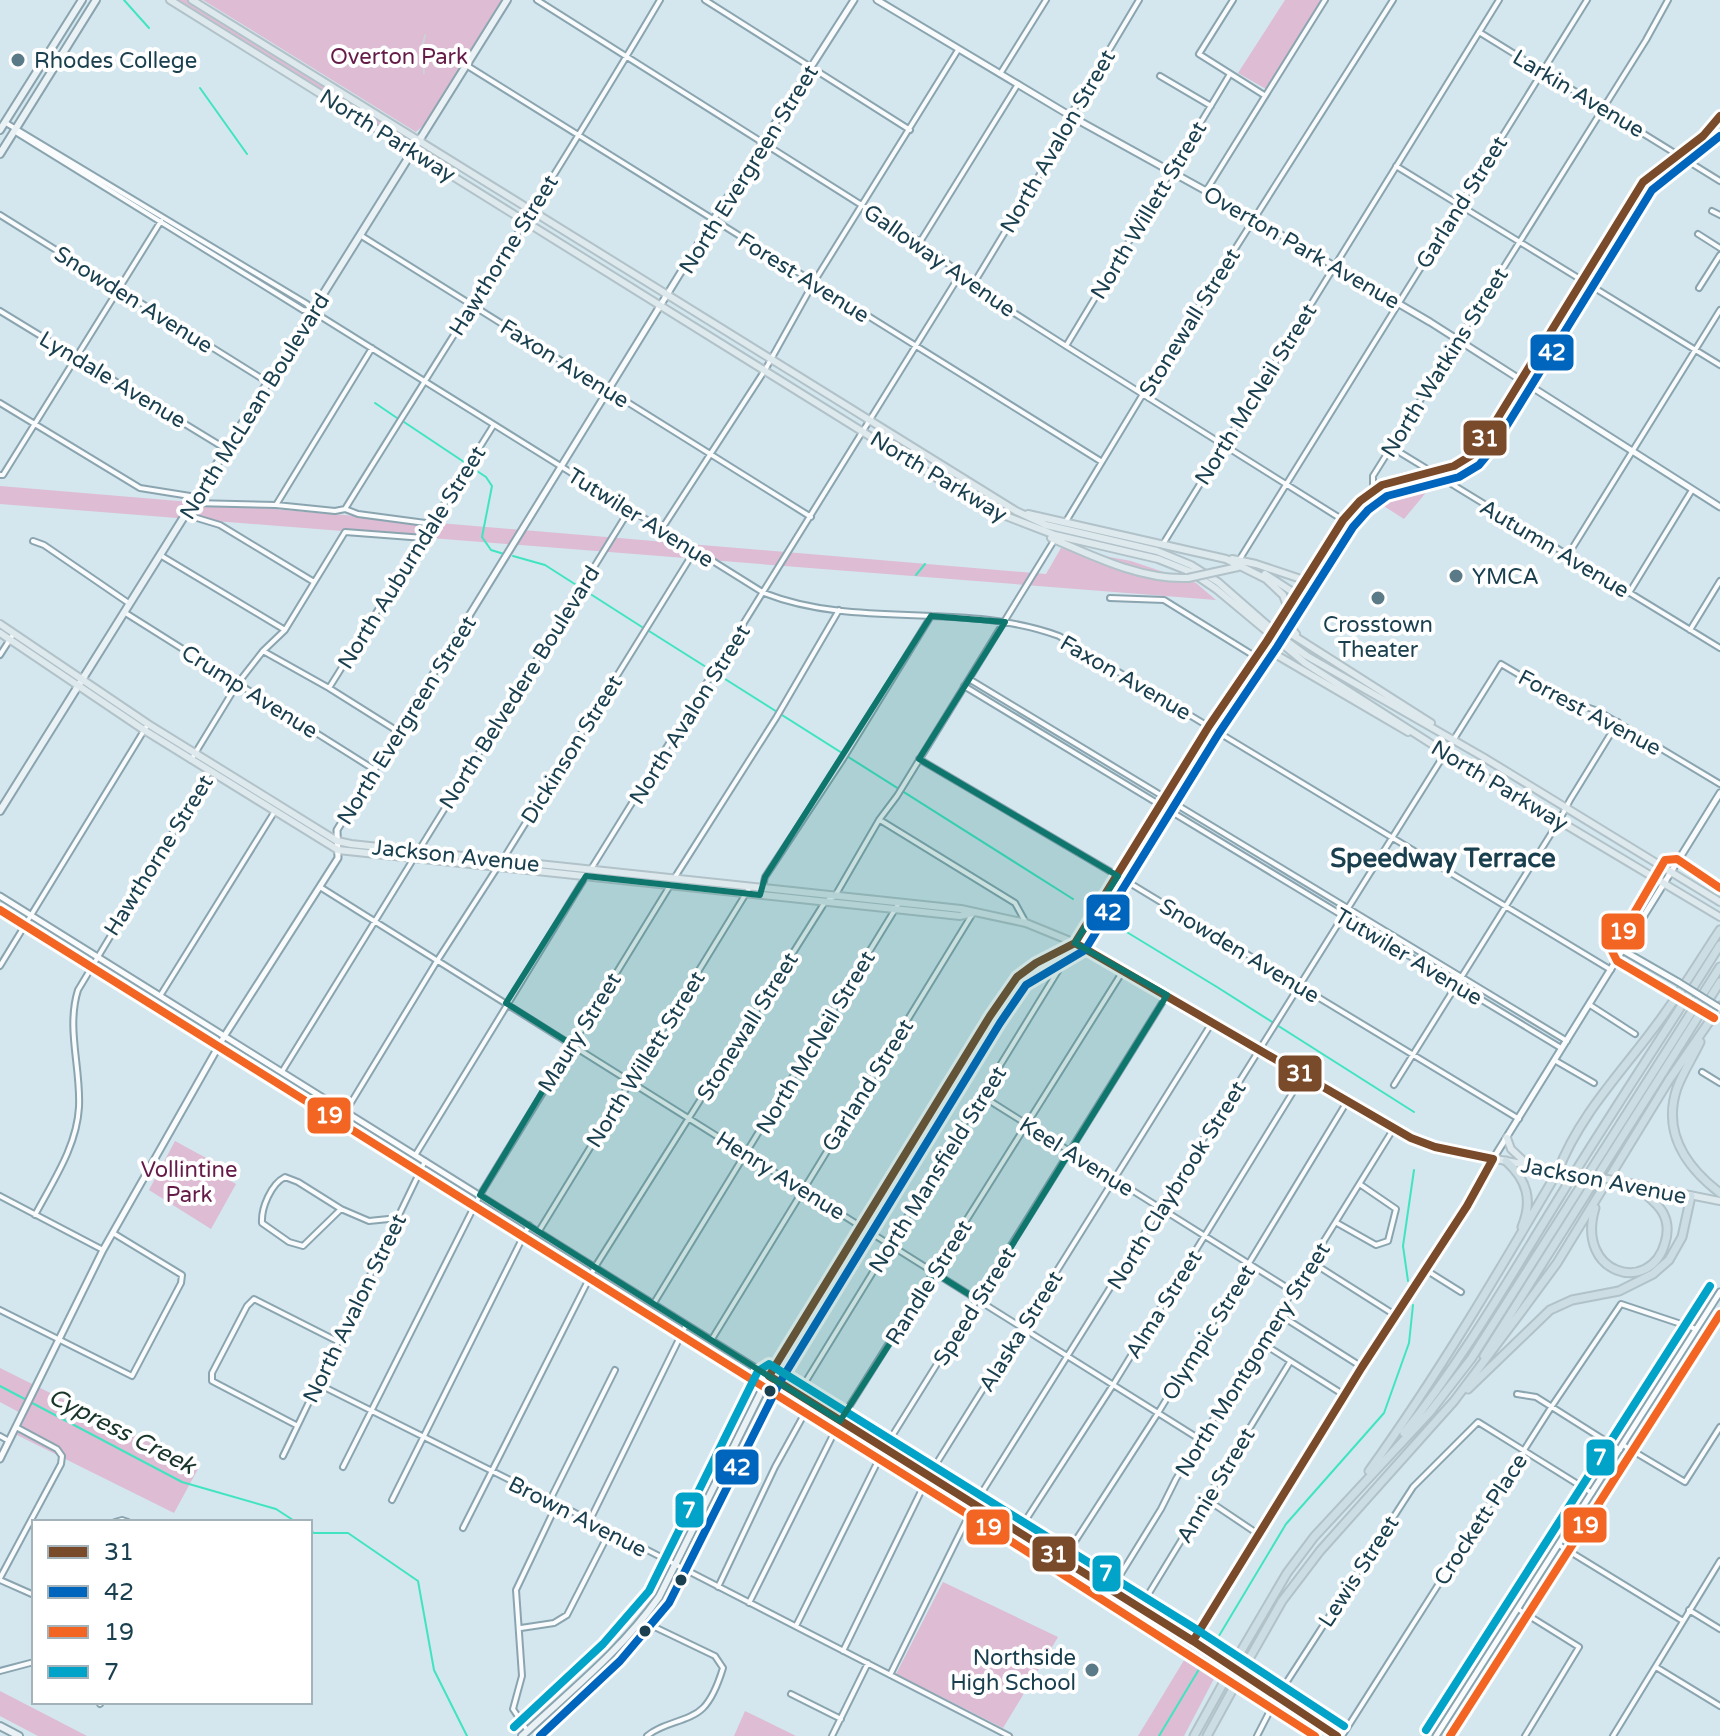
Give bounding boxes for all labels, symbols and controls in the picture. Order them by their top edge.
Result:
park label: Overton Park [330,44,468,70]
street label: Larkin Avenue [1508,44,1649,143]
street label: North Avalon Street [995,45,1121,238]
place label: Rhodes College [34,48,197,74]
marker: Rhodes College [9,51,27,69]
street label: North Evergreen Street [674,60,824,279]
street label: North Parkway [315,84,460,188]
street label: North Willett Street [1085,117,1212,304]
street label: Garland Street [1411,132,1513,274]
street label: Hawthorne Street [444,170,564,341]
street label: Overton Park Avenue [1199,181,1404,315]
street label: Galloway Avenue [859,199,1020,323]
street label: Forest Avenue [733,227,874,329]
street label: Snowden Avenue [50,241,217,359]
street label: Stonewall Street [1134,244,1246,401]
street label: North Watkins Street [1376,263,1514,462]
street label: North McLean Boulevard [175,289,335,524]
street label: North McNeil Street [1190,299,1322,490]
street label: Faxon Avenue [495,314,634,414]
street label: Lyndale Avenue [34,326,191,434]
line badge: 42 [1529,333,1575,372]
text: 42 [1538,340,1566,366]
line badge: 31 [1462,419,1508,457]
street label: North Parkway [865,426,1012,528]
text: 31 [1471,426,1499,452]
street label: North Auburndale Street [332,441,491,674]
street label: Tutwiler Avenue [563,462,718,573]
street label: Autumn Avenue [1475,494,1634,604]
street label: North Belvedere Boulevard [434,561,606,814]
place label: YMCA [1472,564,1539,590]
marker: YMCA [1447,567,1465,585]
marker: Crosstown Theater [1369,589,1387,607]
street label: North Evergreen Street [332,611,482,830]
place label: Crosstown Theater [1323,612,1433,663]
street label: North Avalon Street [624,620,756,809]
street label: Faxon Avenue [1055,630,1196,726]
street label: Crump Avenue [177,640,322,744]
street label: Forrest Avenue [1514,664,1665,761]
street label: Dickinson Street [516,670,628,829]
street label: North Parkway [1426,735,1573,837]
street label: Hawthorne Street [99,770,219,941]
street label: Jackson Avenue [371,834,541,878]
district label: Speedway Terrace [1330,843,1556,874]
line badge: 42 [1085,893,1131,932]
street label: Snowden Avenue [1155,893,1324,1009]
text: 42 [1094,900,1122,926]
street label: Tutwiler Avenue [1330,903,1487,1011]
line badge: 19 [1600,912,1646,951]
text: 19 [1609,919,1637,945]
street label: North McNeil Street [751,946,881,1139]
street label: Stonewall Street [692,948,804,1105]
street label: North Willett Street [581,967,711,1152]
street label: Maury Street [533,968,627,1097]
street label: Garland Street [817,1015,919,1157]
line badge: 31 [1277,1054,1323,1093]
street label: North Mansfield Street [864,1061,1012,1278]
text: 31 [1286,1061,1314,1087]
street label: North Claybrook Street [1102,1077,1252,1295]
line badge: 19 [306,1096,352,1135]
text: 19 [315,1103,343,1129]
street label: Keel Avenue [1015,1111,1138,1202]
street label: Henry Avenue [711,1126,850,1226]
street label: Jackson Avenue [1519,1152,1689,1210]
park label: Vollintine Park [141,1157,237,1208]
street label: North Avalon Street [298,1210,412,1407]
street label: Randle Street [880,1215,977,1350]
street label: North Montgomery Street [1170,1238,1336,1481]
street label: Speed Street [928,1243,1022,1371]
street label: Alma Street [1120,1246,1207,1364]
street label: Olympic Street [1157,1260,1261,1405]
street label: Alaska Street [973,1266,1068,1397]
water label: Cypress Creek [44,1382,202,1482]
unlabelled marker [762,1383,778,1399]
street label: Annie Street [1171,1423,1260,1548]
line badge: 7 [1585,1438,1616,1477]
text: 7 [1593,1445,1607,1471]
line badge: 42 [714,1448,760,1486]
street label: Crockett Place [1429,1449,1533,1590]
text: 42 [723,1455,751,1481]
street label: Brown Avenue [504,1471,651,1563]
line badge: 7 [674,1491,705,1529]
text: 7 [682,1498,696,1524]
line badge: 19 [1562,1506,1608,1544]
line badge: 19 [965,1508,1011,1546]
street label: Lewis Street [1313,1511,1404,1632]
text: 19 [1571,1513,1599,1539]
text: 19 [974,1515,1002,1541]
legend [32,1520,312,1704]
line badge: 31 [1031,1535,1077,1573]
text: 31 [104,1538,134,1567]
text: 31 [1040,1542,1068,1568]
line badge: 7 [1091,1554,1122,1593]
text: 7 [1099,1561,1113,1587]
unlabelled marker [673,1572,689,1588]
text: 42 [104,1578,134,1607]
text: 19 [104,1618,134,1647]
unlabelled marker [637,1623,653,1639]
place label: Northside High School [950,1645,1076,1696]
text: 7 [104,1658,119,1687]
marker: Northside High School [1083,1661,1101,1679]

